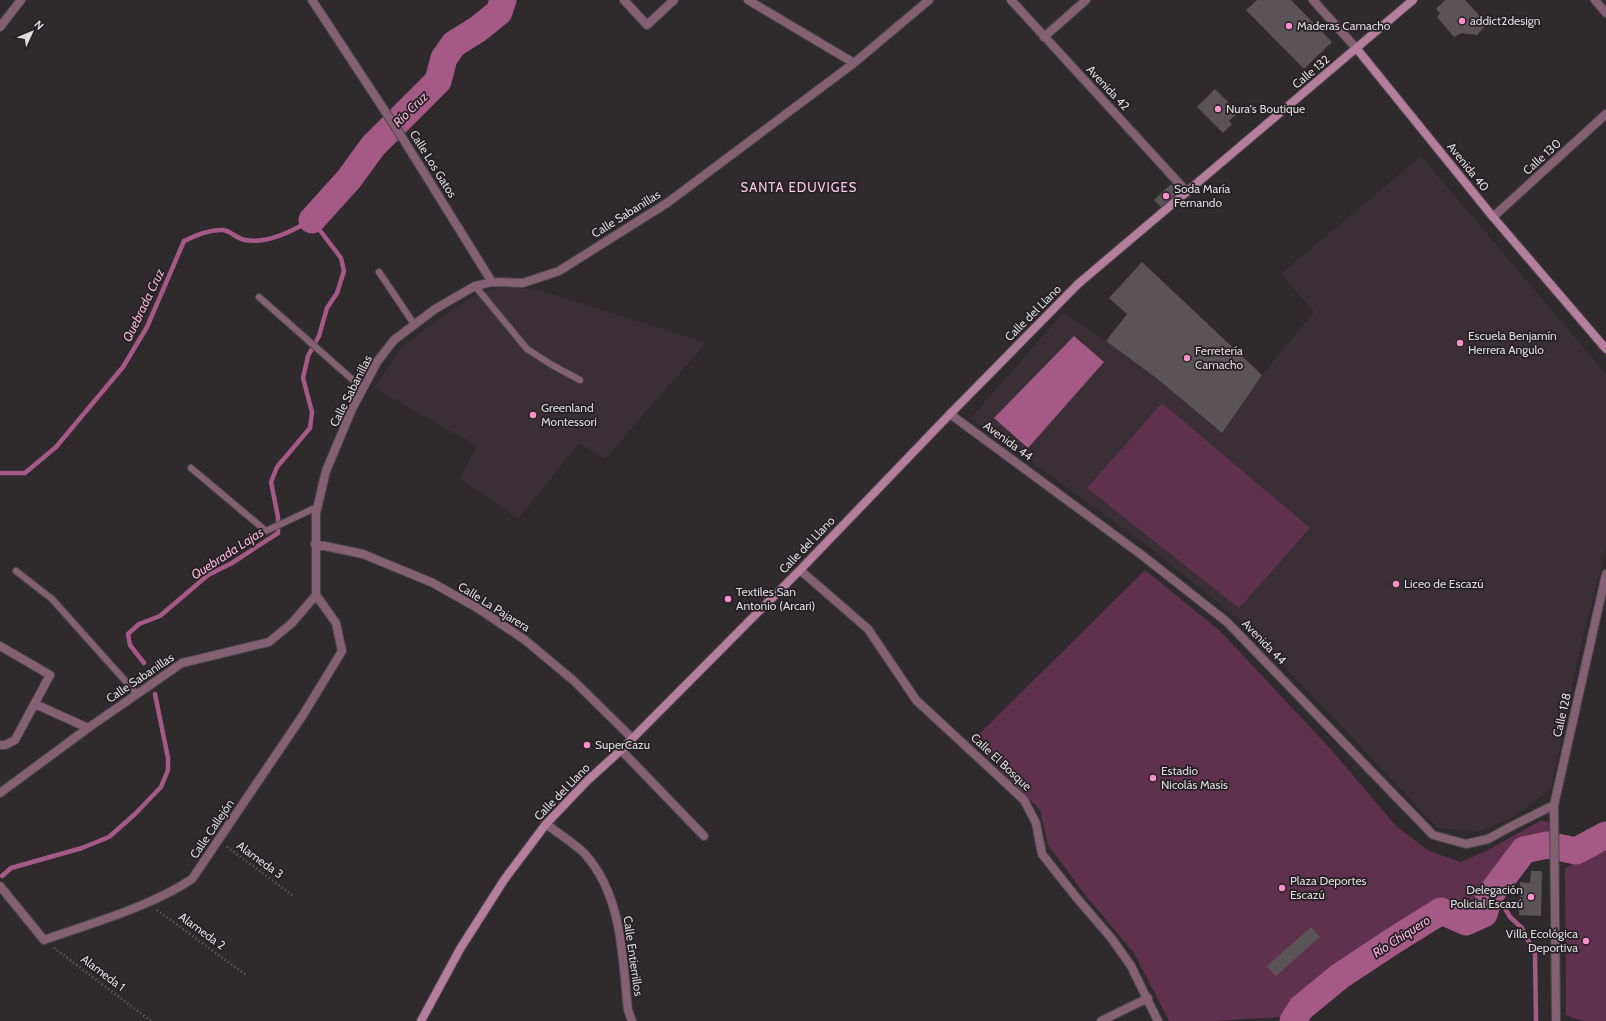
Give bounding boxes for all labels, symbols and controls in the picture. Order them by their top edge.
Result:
north arrow [12,12,52,52]
place label: addict2design [1470,13,1541,28]
marker: addict2design [1457,16,1467,26]
text: N [31,17,47,33]
place label: Maderas Camacho [1297,18,1391,33]
marker: Maderas Camacho [1284,21,1294,31]
street label: Calle 132 [1289,52,1332,92]
street label: Avenida 42 [1084,62,1133,113]
water label: Río Cruz [389,88,431,130]
place label: Nura's Boutique [1226,101,1305,116]
marker: Nura's Boutique [1213,104,1223,114]
street label: Calle Los Gatos [407,127,460,200]
street label: Calle 130 [1519,136,1564,178]
street label: Avenida 40 [1444,139,1493,194]
district label: SANTA EDUVIGES [741,179,857,195]
place label: Soda María Fernando [1174,181,1230,210]
street label: Calle Sabanillas [589,186,663,241]
marker: Soda María Fernando [1161,191,1171,201]
water label: Quebrada Cruz [119,266,168,344]
street label: Calle del Llano [1001,281,1064,344]
place label: Escuela Benjamín Herrera Angulo [1468,328,1557,357]
marker: Escuela Benjamín Herrera Angulo [1455,338,1465,348]
place label: Ferretería Camacho [1195,343,1243,372]
street label: Calle Sabanillas [326,352,375,429]
marker: Ferretería Camacho [1182,353,1192,363]
place label: Greenland Montessori [541,400,597,429]
marker: Greenland Montessori [528,410,538,420]
street label: Avenida 44 [981,418,1036,463]
street label: Calle del Llano [776,513,838,576]
water label: Quebrada Lajas [188,524,267,583]
place label: Liceo de Escazú [1404,576,1484,591]
street label: Calle La Pajarera [455,578,533,635]
marker: Liceo de Escazú [1391,579,1401,589]
place label: Textiles San Antonio (Arcari) [736,584,815,613]
marker: Textiles San Antonio (Arcari) [723,594,733,604]
street label: Avenida 44 [1239,616,1290,667]
street label: Calle Sabanillas [103,649,176,706]
street label: Calle 128 [1549,691,1574,739]
street label: Calle El Bosque [968,730,1035,794]
place label: SuperCazu [595,737,650,752]
marker: SuperCazu [582,740,592,750]
street label: Calle del Llano [531,760,593,823]
place label: Estadio Nicolás Masís [1161,763,1228,792]
marker: Estadio Nicolás Masís [1148,773,1158,783]
street label: Calle Callejón [186,796,237,861]
street label: Alameda 3 [234,838,287,882]
place label: Plaza Deportes Escazú [1290,873,1367,902]
place label: Delegación Policial Escazú [1450,882,1523,911]
marker: Plaza Deportes Escazú [1277,883,1287,893]
marker: Delegación Policial Escazú [1526,892,1536,902]
street label: Alameda 2 [176,909,229,953]
water label: Río Chiquero [1369,911,1433,961]
street label: Calle Entierrillos [620,915,647,997]
place label: Villa Ecológica Deportiva [1506,926,1578,955]
marker: Villa Ecológica Deportiva [1581,936,1591,946]
street label: Alameda 1 [78,951,128,994]

